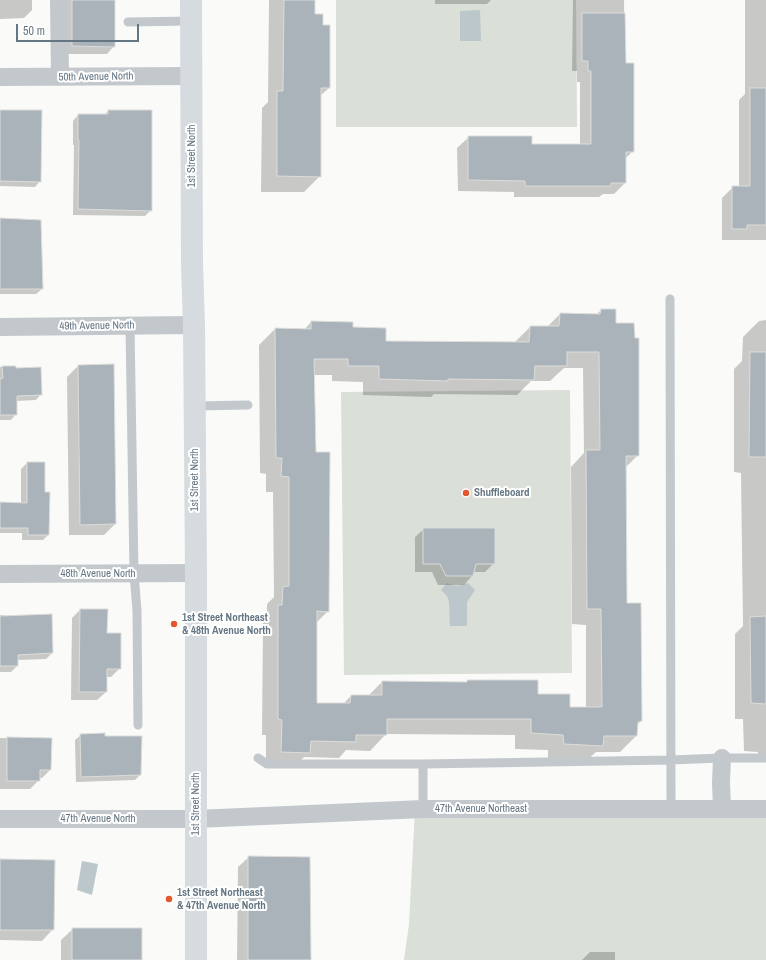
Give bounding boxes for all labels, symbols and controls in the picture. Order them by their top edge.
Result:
scale bar [18,16,141,42]
text: 50 m [23,23,45,39]
street label: 50th Avenue North [58,70,134,84]
street label: 1st Street North [185,124,199,188]
street label: 49th Avenue North [59,319,135,333]
street label: 1st Street North [188,448,202,512]
place label: Shuffleboard [474,486,530,500]
marker: Shuffleboard [461,488,471,498]
street label: 48th Avenue North [60,567,136,581]
place label: 1st Street Northeast & 48th Avenue North [182,611,271,637]
marker: 1st Street Northeast & 48th Avenue North [169,619,179,629]
street label: 1st Street North [189,772,203,836]
street label: 47th Avenue Northeast [435,802,527,816]
street label: 47th Avenue North [60,812,136,826]
place label: 1st Street Northeast & 47th Avenue North [177,886,266,912]
marker: 1st Street Northeast & 47th Avenue North [164,894,174,904]

